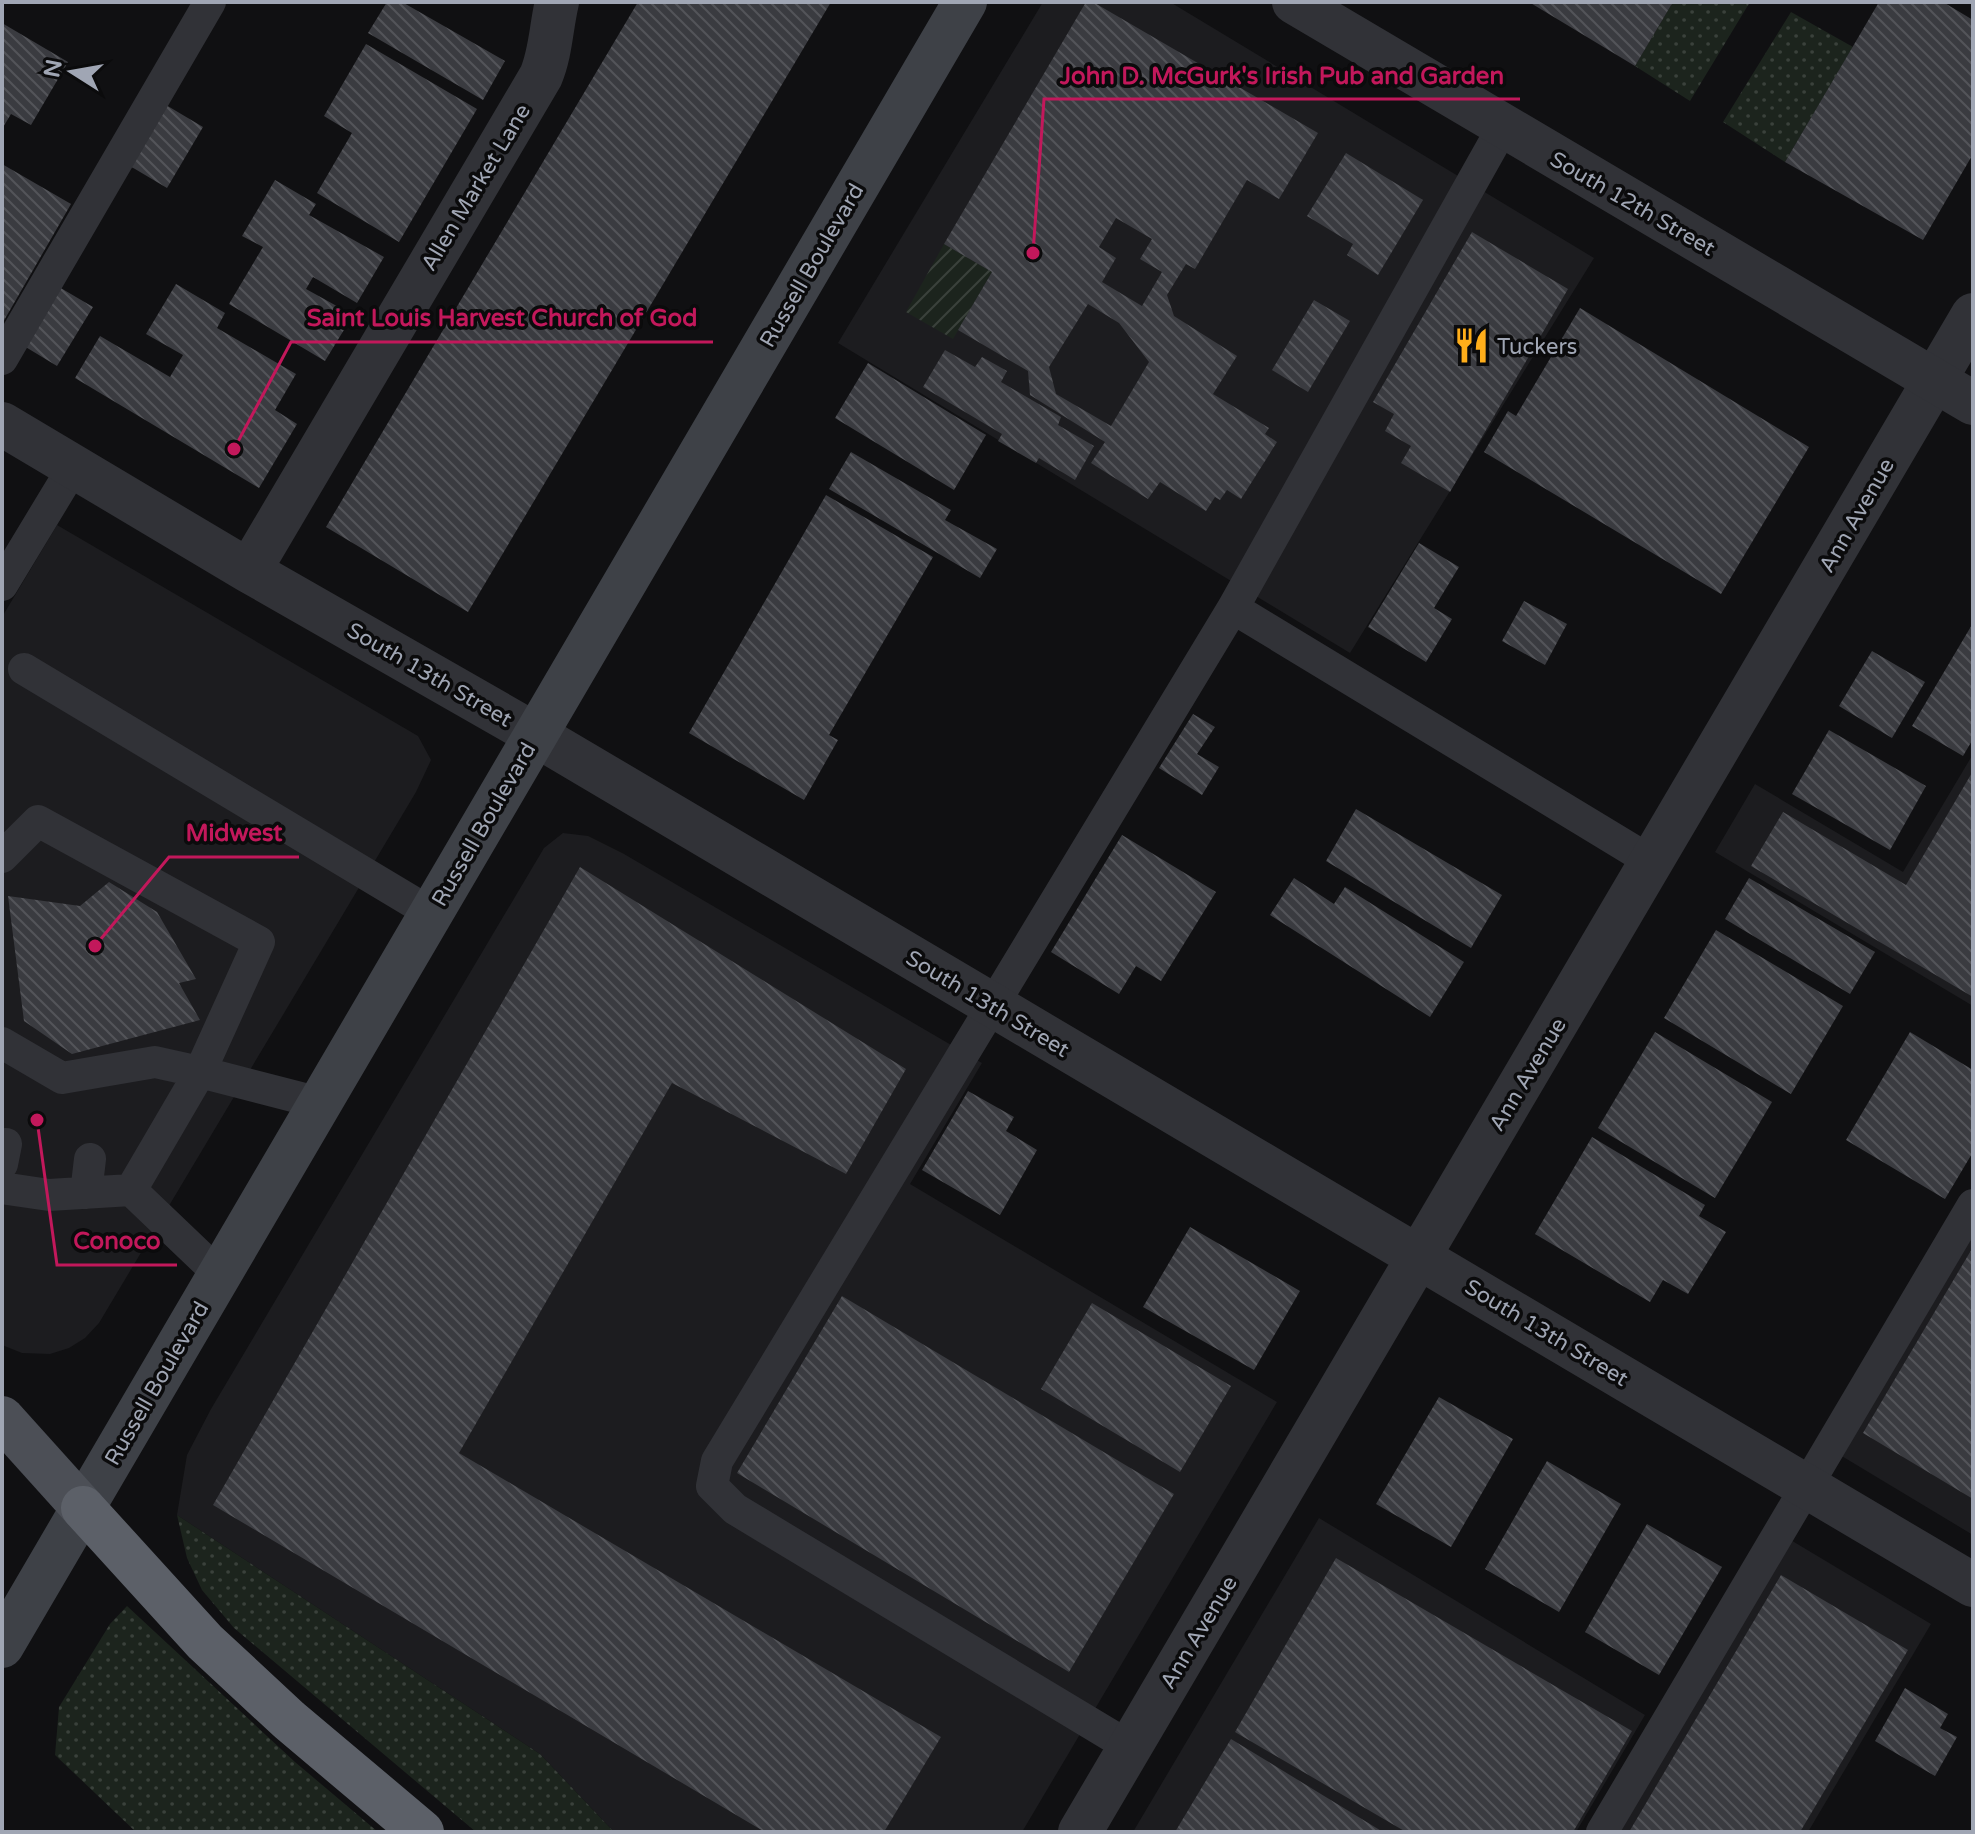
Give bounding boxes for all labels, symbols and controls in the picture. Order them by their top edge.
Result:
north arrow [32,32,112,112]
callout: John D. McGurk's Irish Pub and Garden [1044,51,1520,99]
text: N [39,57,68,80]
text: John D. McGurk's Irish Pub and Garden [1059,62,1504,91]
street label: Allen Market Lane [416,99,536,276]
street label: South 12th Street [1546,146,1719,262]
street label: Russell Boulevard [754,179,869,352]
callout: Saint Louis Harvest Church of God [291,294,713,342]
text: Saint Louis Harvest Church of God [307,304,697,333]
restaurant icon: Tuckers [1452,327,1490,365]
place label: Tuckers [1497,334,1577,360]
street label: Ann Avenue [1814,454,1900,577]
street label: South 13th Street [343,617,516,733]
street label: Russell Boulevard [426,738,541,911]
callout: Midwest [169,809,299,857]
text: Midwest [185,819,283,848]
street label: South 13th Street [901,945,1074,1063]
street label: Ann Avenue [1484,1013,1572,1136]
callout: Conoco [57,1217,177,1265]
text: Conoco [73,1227,161,1256]
street label: South 13th Street [1460,1274,1633,1392]
street label: Russell Boulevard [99,1297,214,1470]
street label: Ann Avenue [1155,1571,1243,1694]

